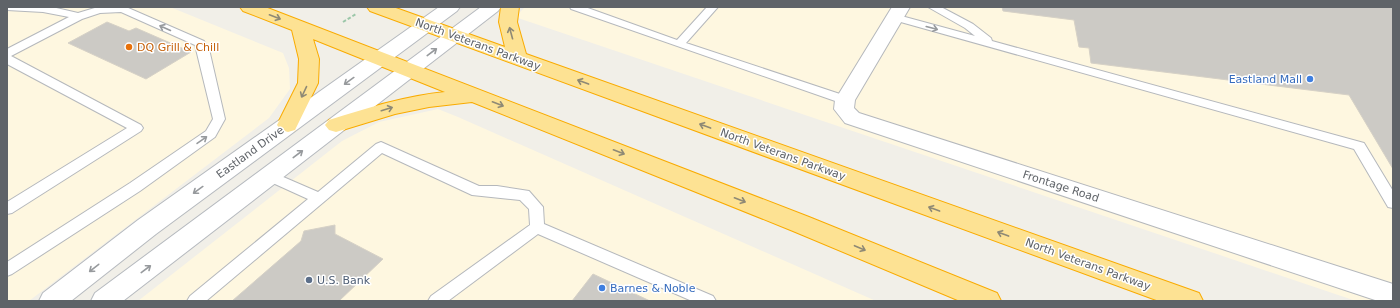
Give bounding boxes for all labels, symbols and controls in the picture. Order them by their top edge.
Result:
one-way arrow [268,14,280,21]
street label: North Veterans Parkway [413,16,543,73]
one-way arrow [159,24,171,31]
one-way arrow [925,24,938,32]
one-way arrow [507,27,514,40]
place label: DQ Grill & Chill [137,41,219,54]
marker: DQ Grill & Chill [124,42,134,52]
one-way arrow [426,48,437,56]
place label: Eastland Mall [1229,73,1302,86]
marker: Eastland Mall [1305,74,1315,84]
one-way arrow [343,77,354,85]
one-way arrow [578,78,590,86]
one-way arrow [300,85,307,97]
one-way arrow [491,101,503,109]
one-way arrow [380,105,393,112]
one-way arrow [700,122,712,130]
street label: Eastland Drive [214,123,287,181]
street label: North Veterans Parkway [718,126,848,183]
one-way arrow [196,136,207,144]
one-way arrow [612,149,624,156]
one-way arrow [292,150,303,158]
street label: Frontage Road [1021,168,1101,205]
one-way arrow [193,186,204,194]
one-way arrow [733,196,745,204]
one-way arrow [928,205,941,212]
one-way arrow [997,229,1009,237]
street label: North Veterans Parkway [1023,236,1153,293]
one-way arrow [854,245,866,253]
one-way arrow [89,264,100,272]
one-way arrow [140,265,151,273]
place label: U.S. Bank [317,274,371,287]
marker: U.S. Bank [304,275,314,285]
place label: Barnes & Noble [610,282,696,295]
marker: Barnes & Noble [597,283,607,293]

